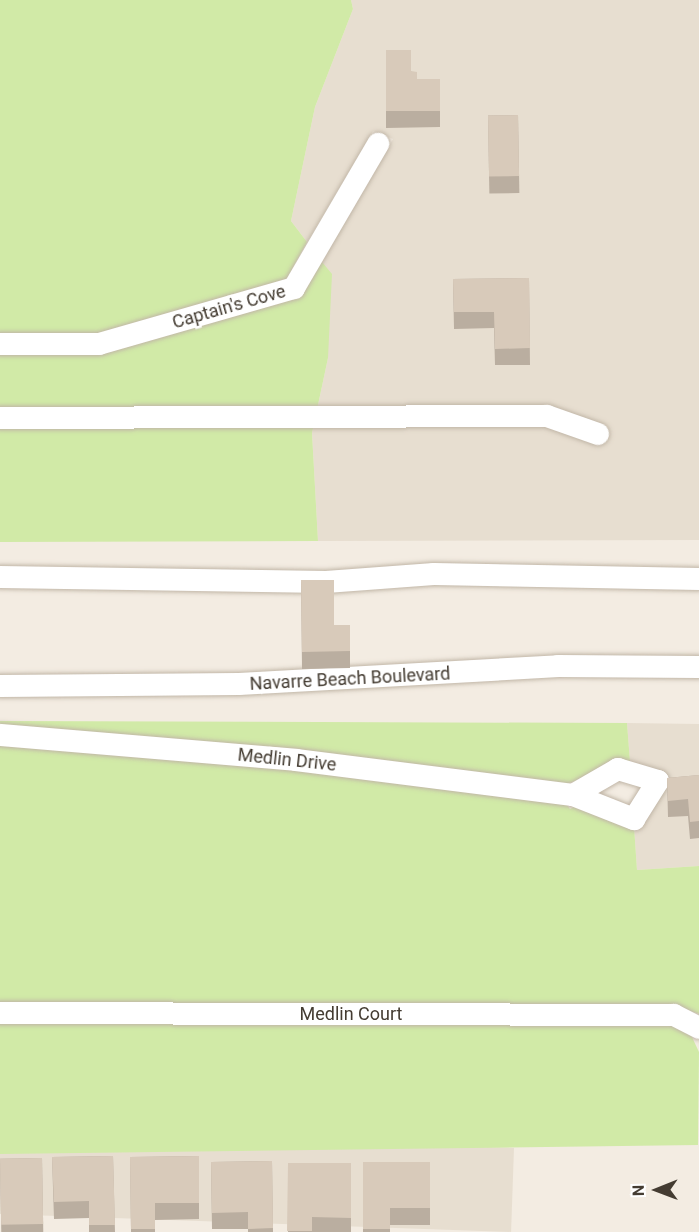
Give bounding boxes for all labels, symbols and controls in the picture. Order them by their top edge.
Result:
street label: Captain's Cove [170,281,288,333]
street label: Navarre Beach Boulevard [249,663,451,695]
street label: Medlin Drive [237,744,337,776]
street label: Medlin Court [300,1003,402,1025]
north arrow [627,1160,687,1220]
text: N [629,1185,648,1196]

